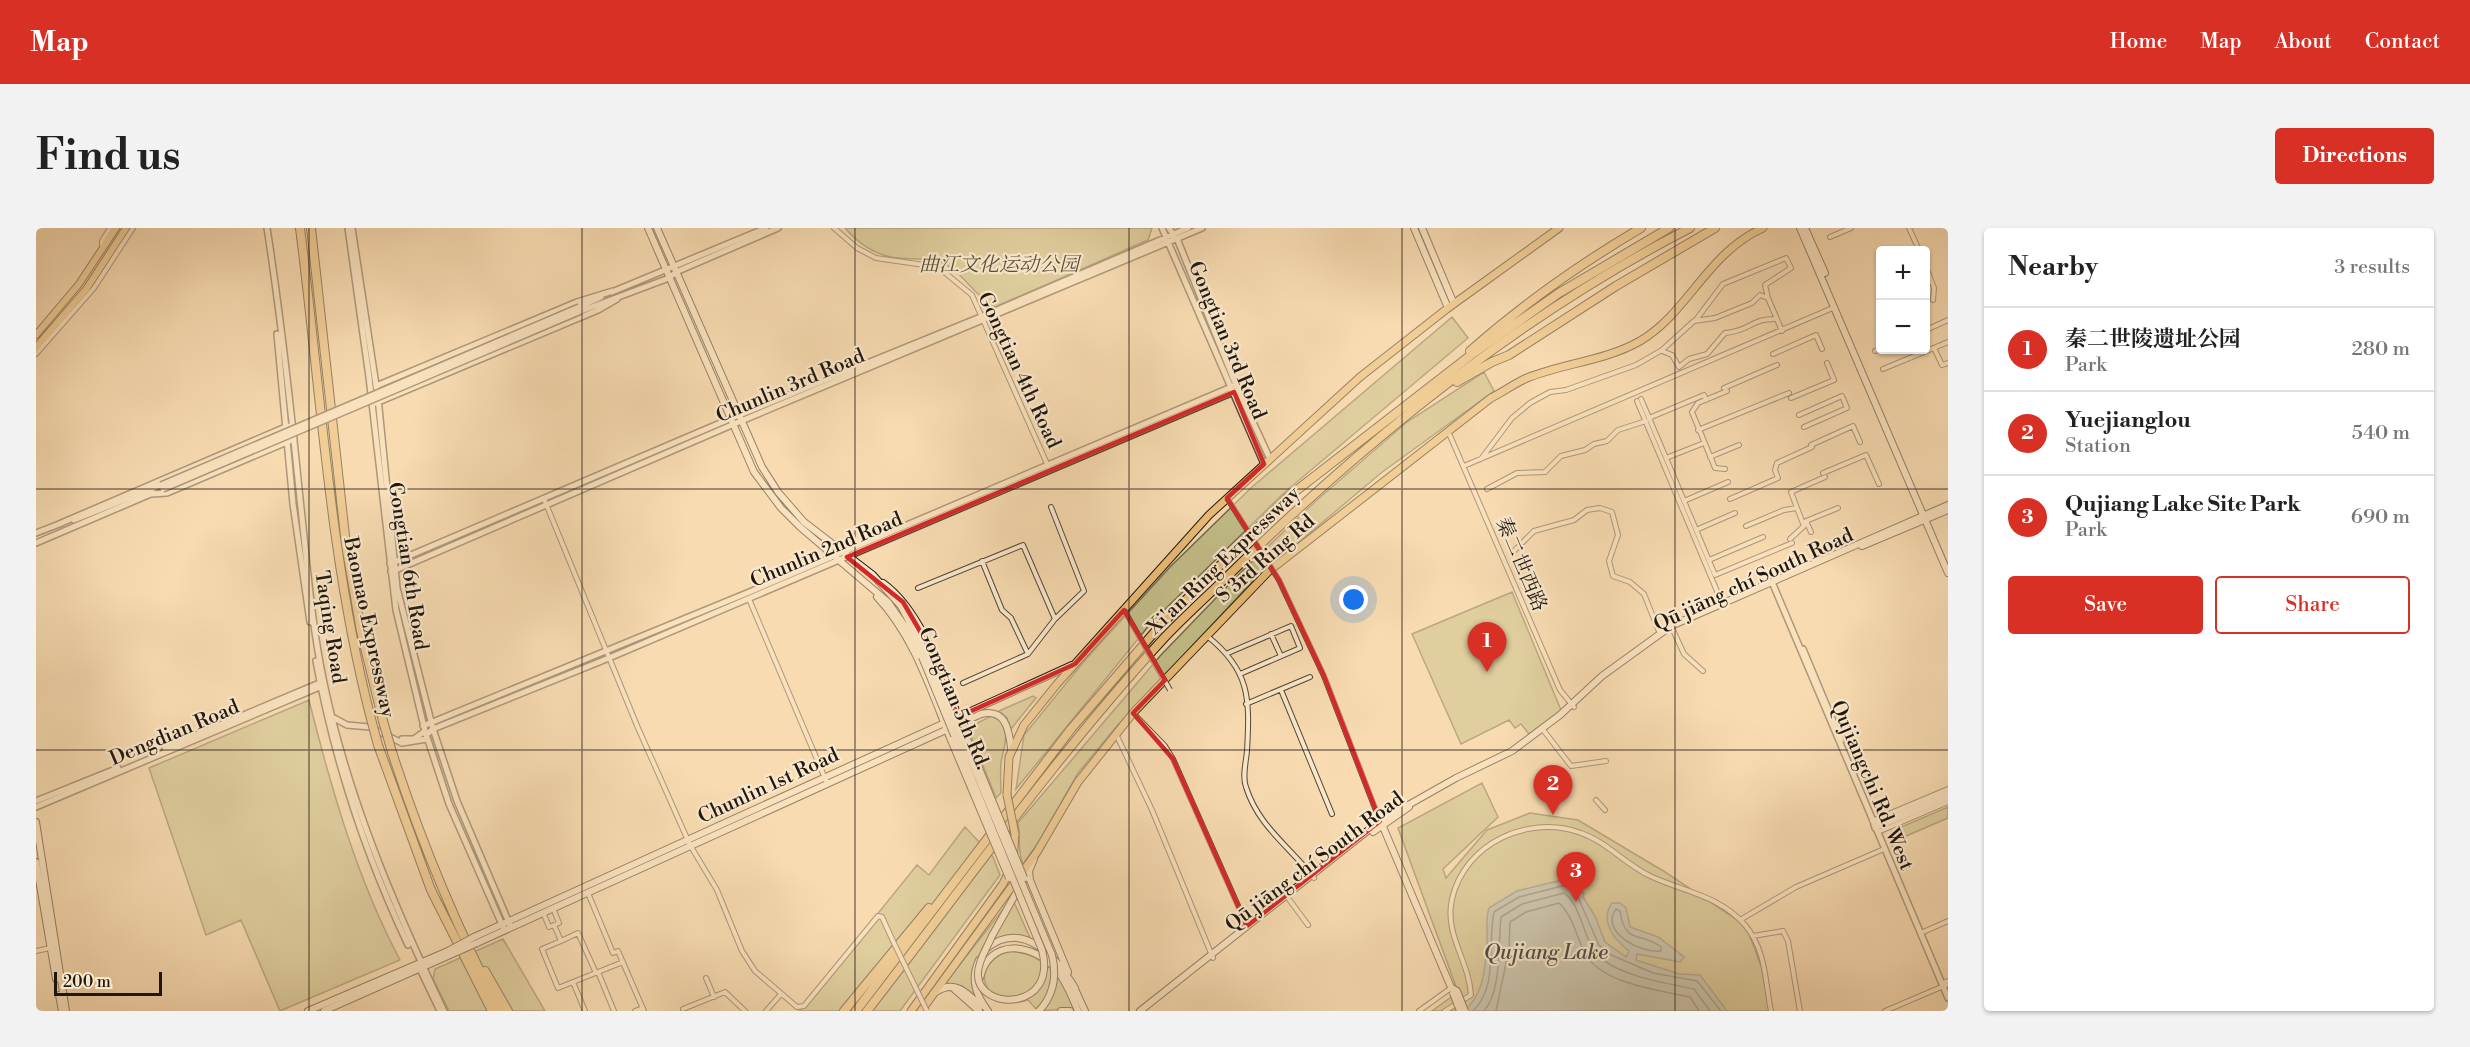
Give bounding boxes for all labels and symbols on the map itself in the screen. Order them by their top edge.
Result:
park label: 曲江文化运动公园 [919,253,1082,278]
street label: Gongtian 3rd Road [1182,258,1271,424]
street label: Gongtian 4th Road [971,288,1066,453]
street label: Chunlin 3rd Road [713,344,869,429]
street label: Gongtian 6th Road [382,480,433,653]
street label: Xi'an Ring Expressway [1142,481,1306,641]
street label: Chunlin 2nd Road [747,507,907,594]
street label: S 3rd Ring Rd [1212,509,1321,609]
street label: 秦二世西路 [1490,514,1552,615]
street label: Qū jiāng chí South Road [1650,523,1858,638]
street label: Baomao Expressway [337,534,400,720]
street label: Taqing Road [308,569,351,686]
your location [1339,585,1368,614]
pin: 1 [1468,622,1506,672]
street label: Gongtian 5th Rd. [912,624,995,774]
street label: Dengdian Road [106,695,244,772]
street label: Qujiangchi Rd. West [1825,697,1919,874]
street label: Chunlin 1st Road [694,743,844,830]
pin: 2 [1534,766,1573,815]
street label: Qū jiāng chí South Road [1221,786,1410,938]
pin: 3 [1556,852,1596,902]
water label: Qujiang Lake [1484,940,1608,966]
scale bar [54,969,162,996]

